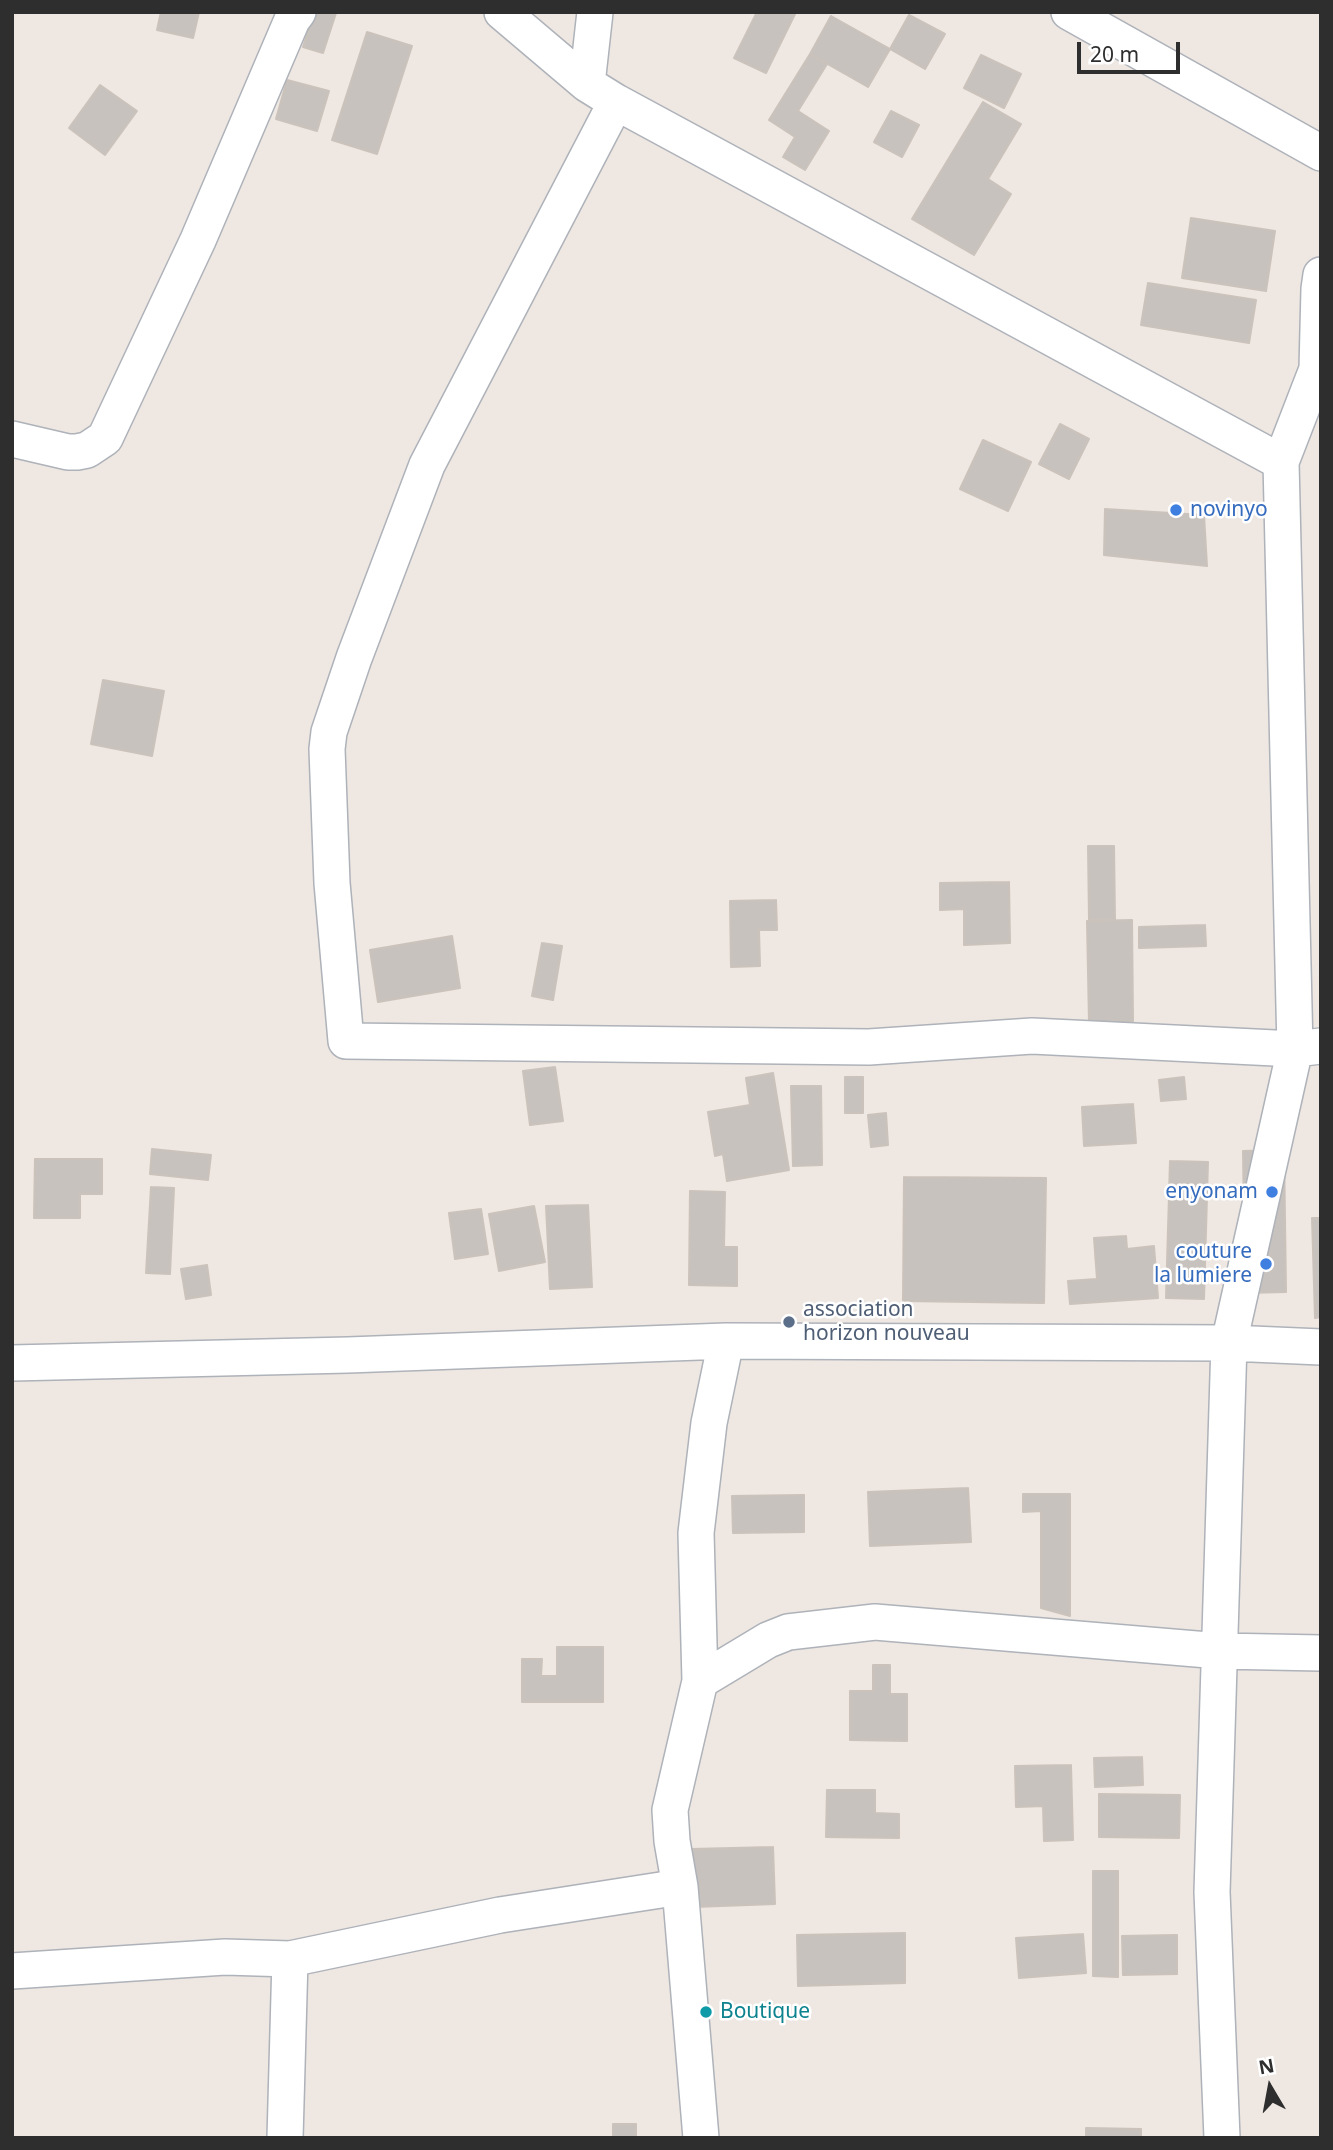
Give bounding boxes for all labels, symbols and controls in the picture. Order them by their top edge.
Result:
scale bar [1081,28,1184,72]
text: 20 m [1090,40,1139,68]
place label: novinyo [1190,497,1268,523]
marker: novinyo [1168,502,1184,518]
place label: enyonam [1165,1179,1258,1205]
marker: enyonam [1264,1184,1280,1200]
place label: couture la lumiere [1154,1239,1252,1289]
marker: couture la lumiere [1258,1256,1274,1272]
place label: association horizon nouveau [803,1297,970,1347]
marker: association horizon nouveau [781,1314,797,1330]
place label: Boutique [720,1999,810,2025]
marker: Boutique [698,2004,714,2020]
north arrow [1235,2052,1305,2122]
text: N [1256,2052,1276,2080]

